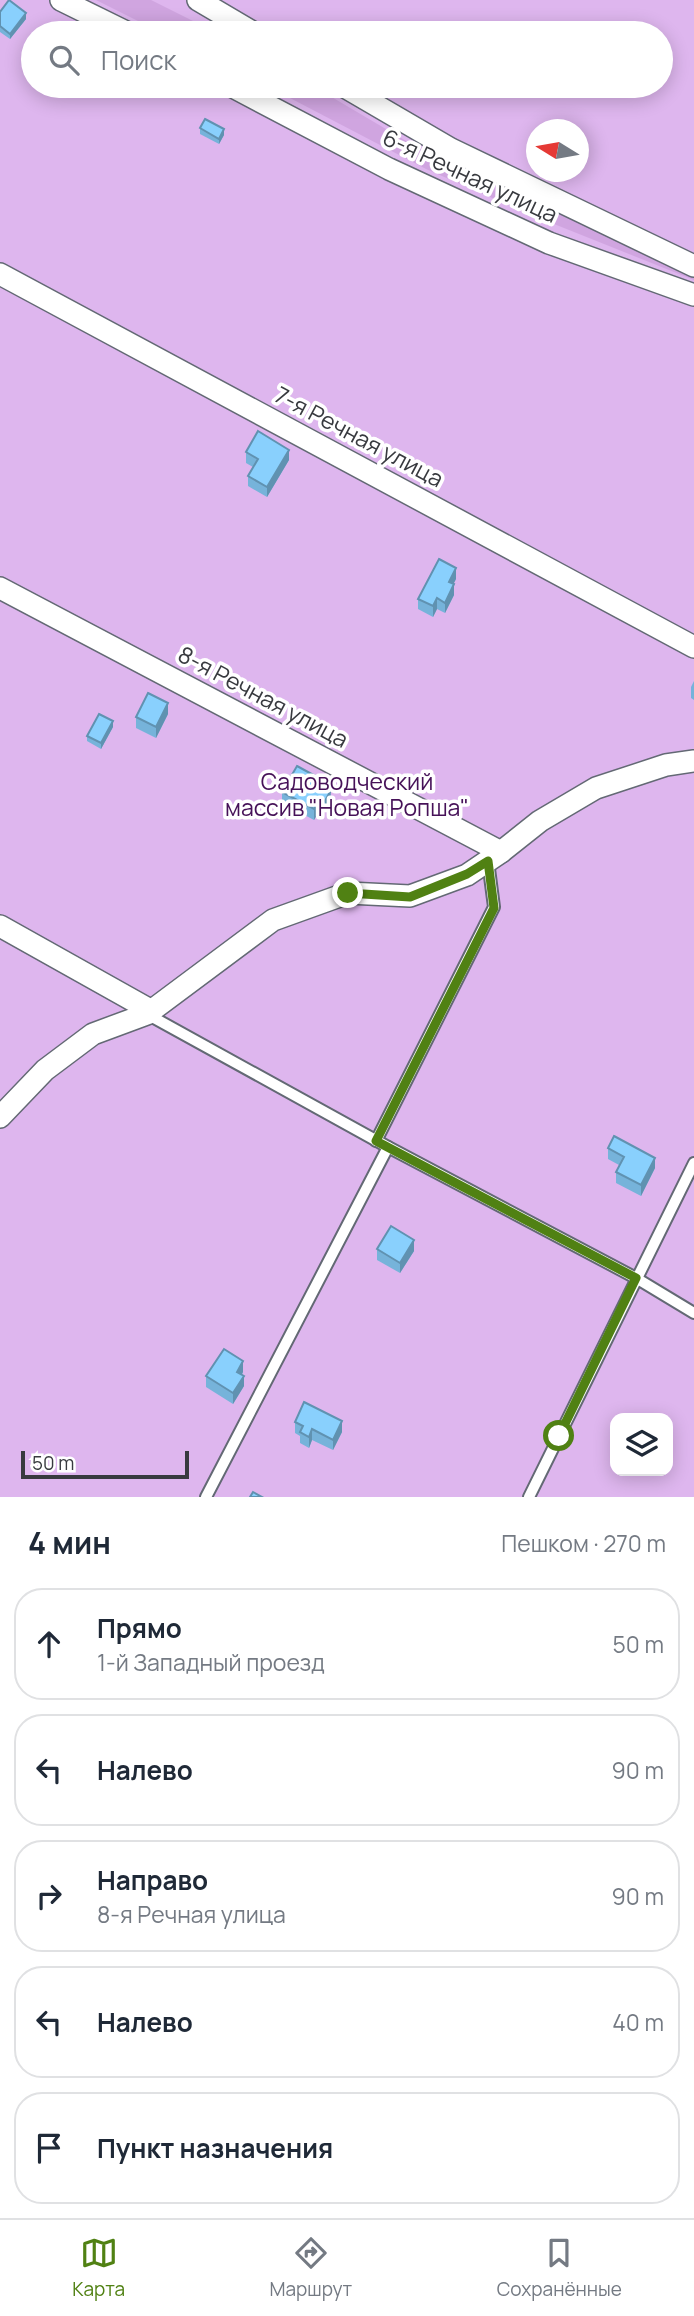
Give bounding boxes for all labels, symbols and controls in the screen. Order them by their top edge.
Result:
search box [21,21,673,98]
icon: search [45,41,83,79]
text: Поиск [101,42,176,78]
north arrow [526,119,589,182]
street label: 6-я Речная улица [378,120,563,230]
street label: 7-я Речная улица [270,378,449,494]
street label: 8-я Речная улица [173,638,354,755]
park label: Садоводческий массив "Новая Ропша" [225,765,469,823]
route end [332,877,363,908]
map controls [610,1413,673,1476]
button: layers [610,1413,673,1476]
route start [543,1420,574,1451]
scale bar [21,1448,189,1480]
text: 50 m [32,1450,74,1476]
text: 4 мин [28,1522,111,1563]
text: Пешком · 270 m [501,1527,666,1559]
text: Прямо [97,1610,182,1646]
icon: ahead [30,1625,68,1663]
text: 50 m [613,1628,664,1660]
text: 1-й Западный проезд [97,1646,325,1678]
icon: left [30,1751,68,1789]
text: Налево [97,1752,193,1788]
text: 90 m [612,1754,664,1786]
text: Направо [97,1862,208,1898]
icon: right [30,1877,68,1915]
text: 90 m [612,1880,664,1912]
text: 8-я Речная улица [97,1898,286,1930]
icon: left [30,2003,68,2041]
text: Налево [97,2004,193,2040]
text: 40 m [612,2006,664,2038]
icon: arrive [30,2129,68,2167]
text: Пункт назначения [97,2130,333,2166]
tab: Карта [72,2234,125,2302]
tab: Маршрут [270,2234,352,2302]
tab: Сохранённые [497,2234,622,2302]

